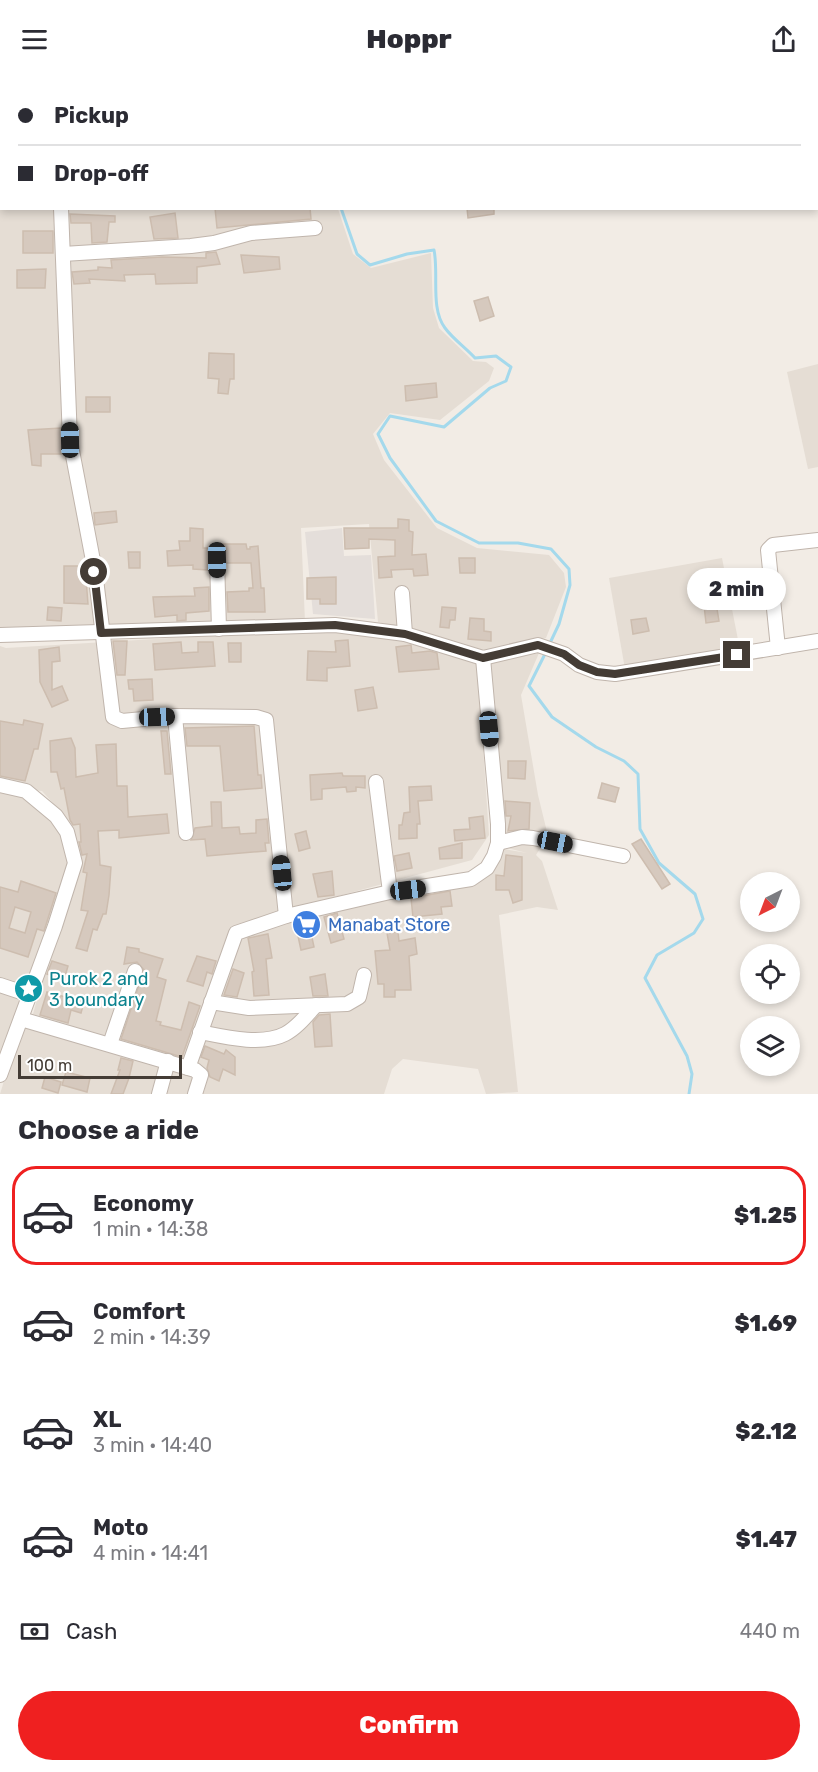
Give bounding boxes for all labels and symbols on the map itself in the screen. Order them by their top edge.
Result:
car [61,422,79,458]
car [208,542,226,578]
route start [80,558,107,585]
callout: 2 min [688,568,786,610]
route end [723,641,750,668]
car [139,707,175,727]
car [478,710,500,748]
car [536,830,574,854]
car [271,854,293,892]
north arrow [740,872,800,932]
car [389,879,427,901]
supermarket icon: Manabat Store [291,909,323,941]
place label: Manabat Store [328,914,450,936]
place label: Purok 2 and 3 boundary [49,968,148,1011]
place icon: Purok 2 and 3 boundary [12,973,44,1005]
scale bar [18,1052,182,1079]

